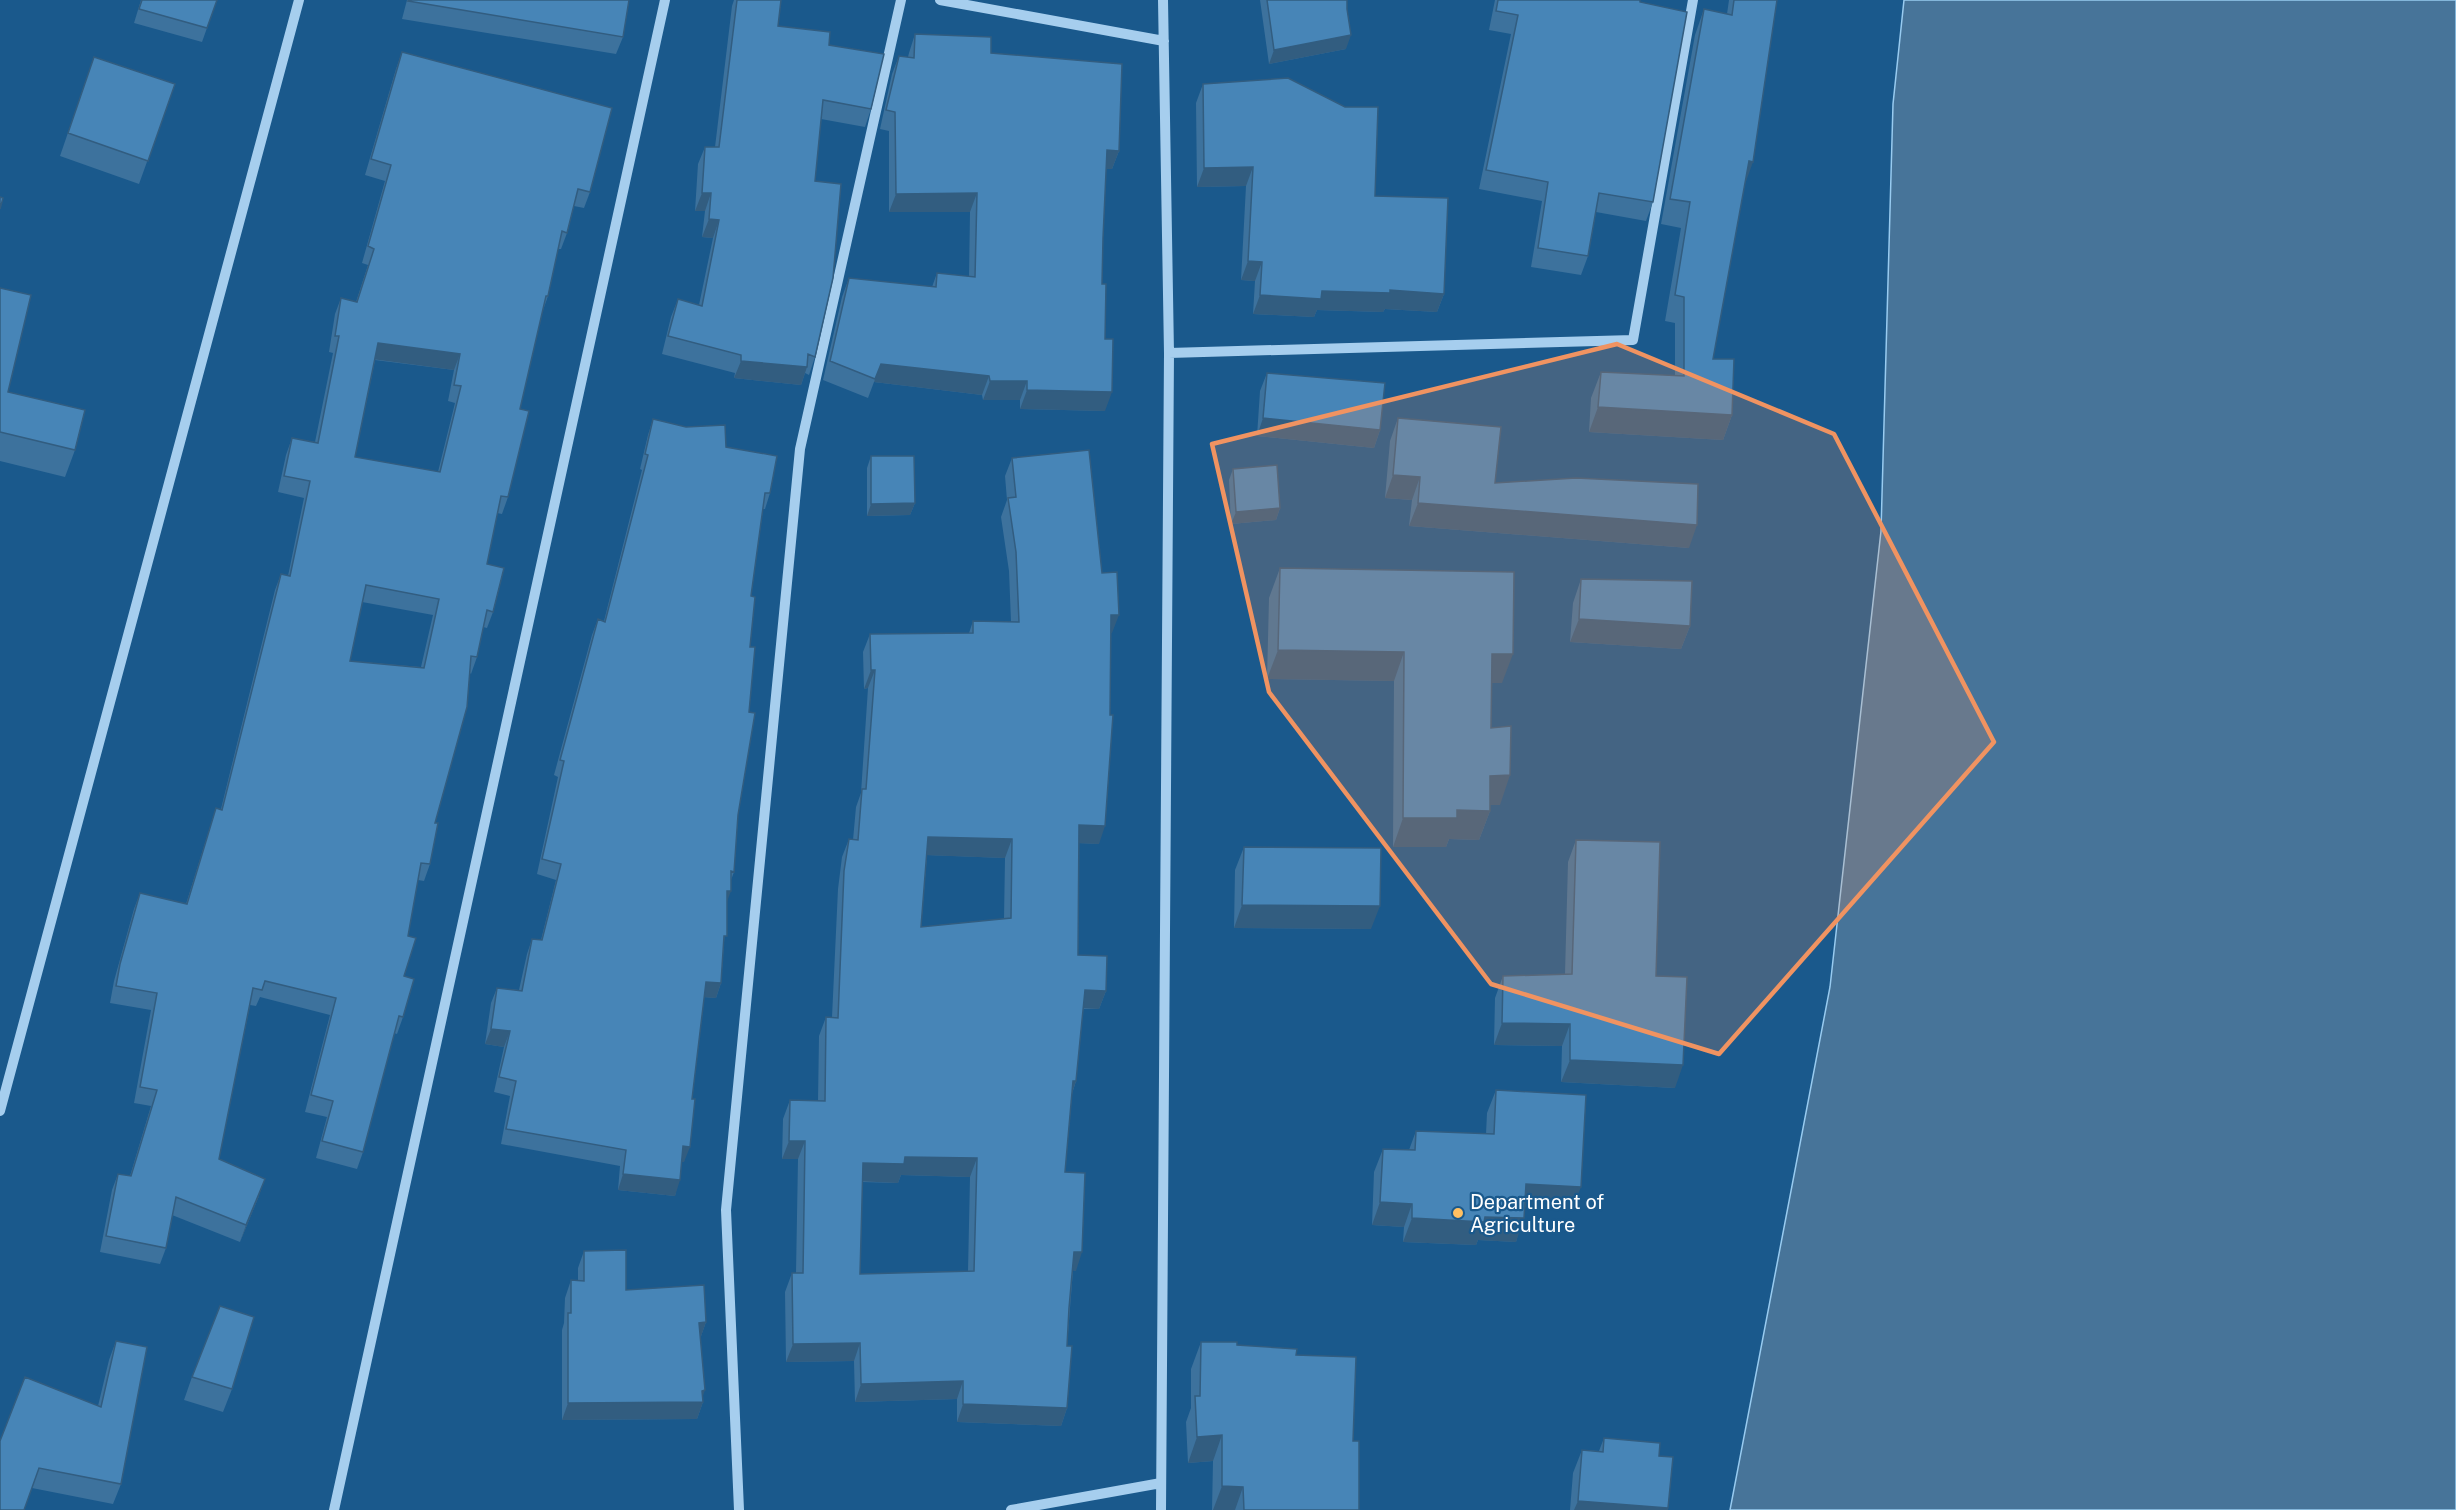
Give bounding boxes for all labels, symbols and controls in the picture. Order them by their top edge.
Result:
place label: Department of Agriculture [1470,1190,1604,1237]
marker: Department of Agriculture [1451,1206,1465,1220]

